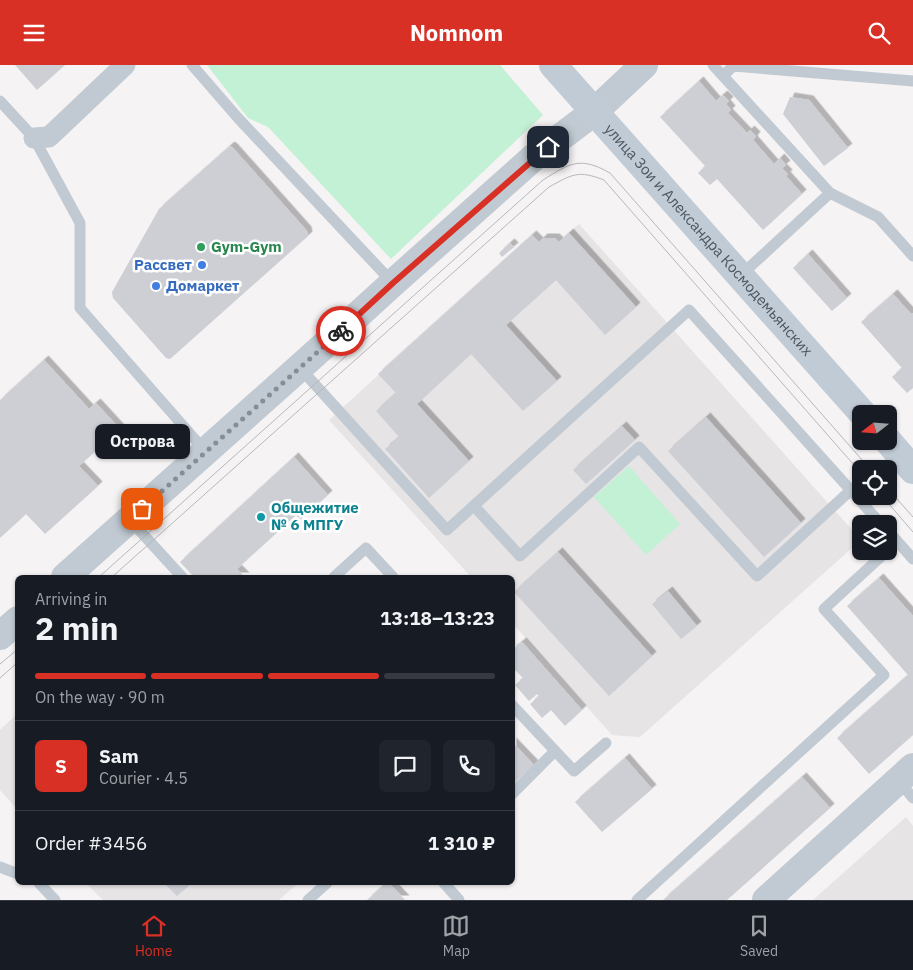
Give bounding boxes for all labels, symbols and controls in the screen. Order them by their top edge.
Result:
text: Nomnom [410,18,503,47]
icon: menu [20,19,48,47]
icon: search [865,19,893,47]
street label: улица Зои и Александра Космодемьянских [601,120,817,360]
pin [527,126,569,168]
icon: home [534,133,562,161]
place label: Gym-Gym [211,237,282,256]
marker: Gym-Gym [195,241,207,253]
place label: Рассвет [134,255,193,274]
marker: Рассвет [196,259,208,271]
place label: Домаркет [166,276,240,295]
marker: Домаркет [150,280,162,292]
courier [316,306,366,356]
icon: bike [327,317,355,345]
north arrow [852,405,898,450]
map controls [852,405,897,560]
callout: Острова [94,424,190,459]
text: Острова [110,431,175,451]
button: locate [852,460,897,505]
pin [121,488,163,530]
icon: bag [128,495,156,523]
place label: Общежитие № 6 МПГУ [271,498,359,534]
marker: Общежитие № 6 МПГУ [255,511,267,523]
button: layers [852,515,897,560]
text: Arriving in [35,589,107,609]
text: 13:18–13:23 [380,606,495,630]
text: 2 min [35,607,119,649]
text: On the way · 90 m [35,687,165,707]
button: chat [379,740,431,792]
button: phone [443,740,495,792]
text: Sam [99,744,139,768]
text: S [55,754,67,778]
text: Courier · 4.5 [99,768,188,788]
text: Order #3456 [35,831,147,855]
text: 1 310 ₽ [428,831,495,855]
tab: Home [135,912,173,960]
tab: Map [442,912,470,960]
tab: Saved [740,912,778,960]

